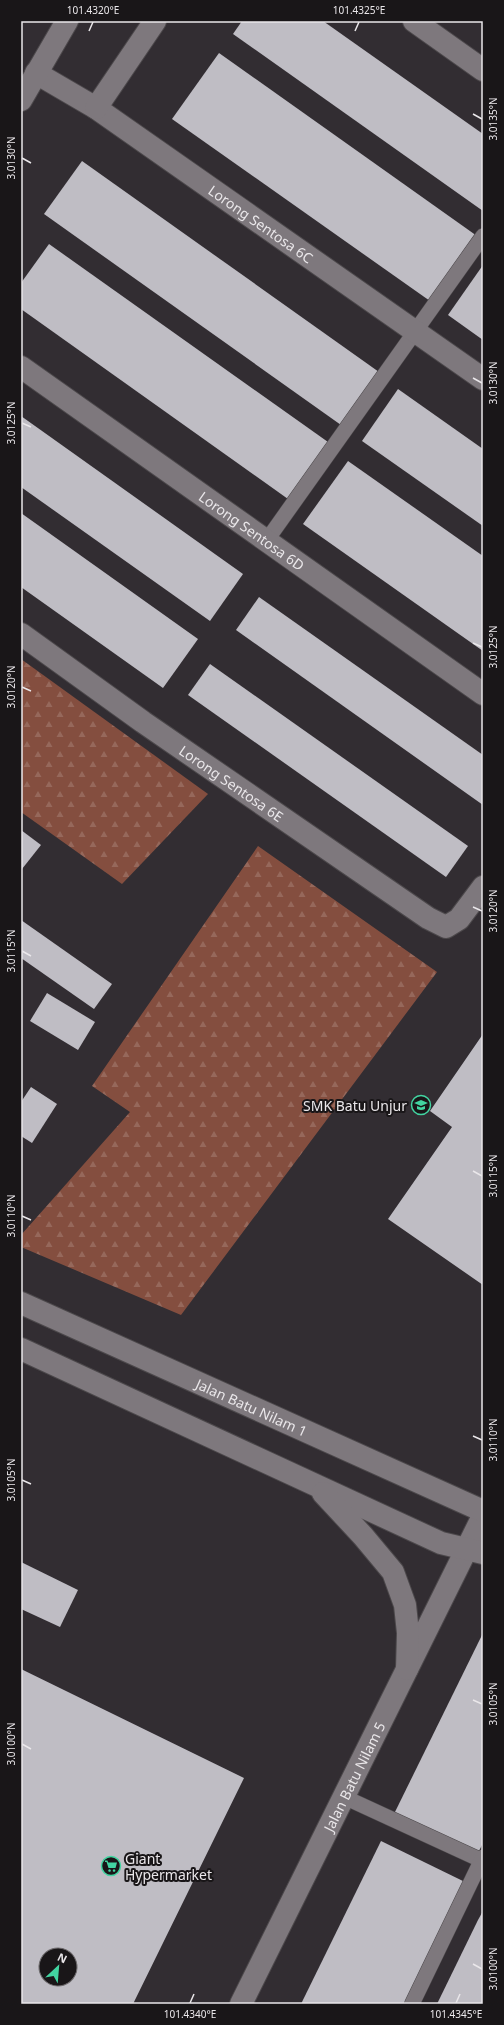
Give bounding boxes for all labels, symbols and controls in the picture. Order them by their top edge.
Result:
text: 101.4320°E [67,3,119,17]
text: 101.4325°E [333,3,385,17]
text: 3.0135°N [486,97,500,141]
text: 3.0130°N [4,136,18,180]
street label: Lorong Sentosa 6C [205,180,317,267]
text: 3.0130°N [486,361,500,405]
text: 3.0125°N [4,401,18,445]
street label: Lorong Sentosa 6D [195,487,309,574]
text: 3.0125°N [486,625,500,669]
text: 3.0120°N [4,665,18,709]
street label: Lorong Sentosa 6E [176,740,288,826]
text: 3.0120°N [486,889,500,933]
text: 3.0115°N [4,929,18,973]
school or university icon: SMK Batu Unjur [410,1094,432,1116]
place label: SMK Batu Unjur [303,1096,407,1115]
text: 3.0115°N [486,1154,500,1198]
text: 3.0110°N [4,1194,18,1238]
street label: Jalan Batu Nilam 1 [191,1373,310,1440]
text: 3.0110°N [486,1418,500,1462]
text: 3.0105°N [4,1458,18,1502]
text: 3.0105°N [486,1682,500,1726]
street label: Jalan Batu Nilam 5 [318,1718,389,1836]
text: 3.0100°N [4,1722,18,1766]
place label: Giant Hypermarket [125,1849,212,1884]
supermarket icon: Giant Hypermarket [100,1855,122,1877]
north arrow [38,1947,78,1987]
text: 3.0100°N [486,1947,500,1991]
text: N [55,1949,70,1966]
text: 101.4340°E [164,2007,216,2021]
text: 101.4345°E [430,2007,482,2021]

